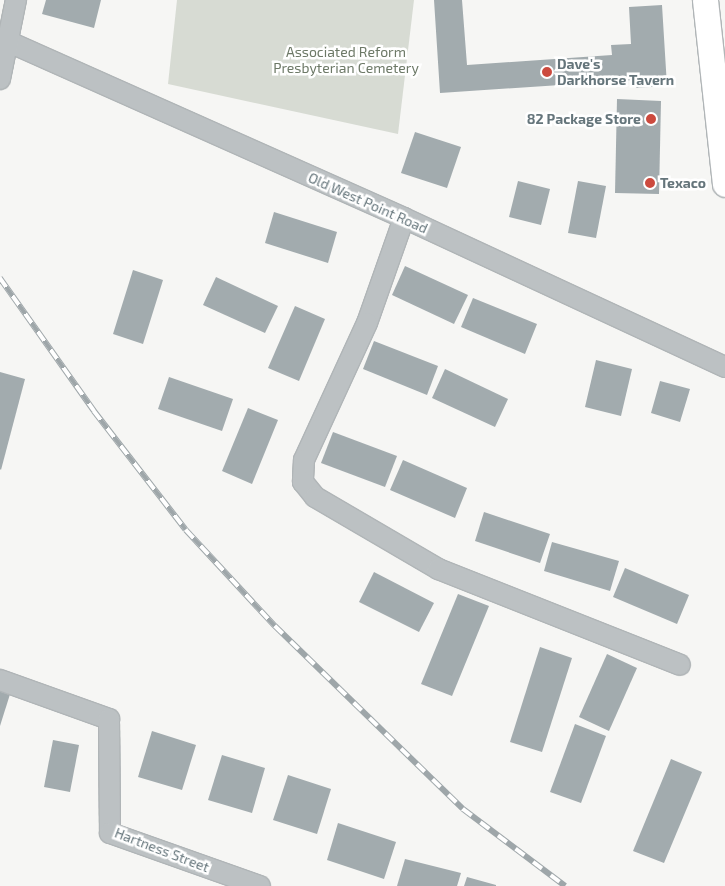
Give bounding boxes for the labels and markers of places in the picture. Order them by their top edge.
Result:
place label: Dave's Darkhorse Tavern [557,56,675,88]
marker: Dave's Darkhorse Tavern [541,66,553,78]
place label: 82 Package Store [527,111,641,127]
marker: 82 Package Store [645,113,657,125]
place label: Texaco [660,175,706,191]
marker: Texaco [644,177,656,189]

